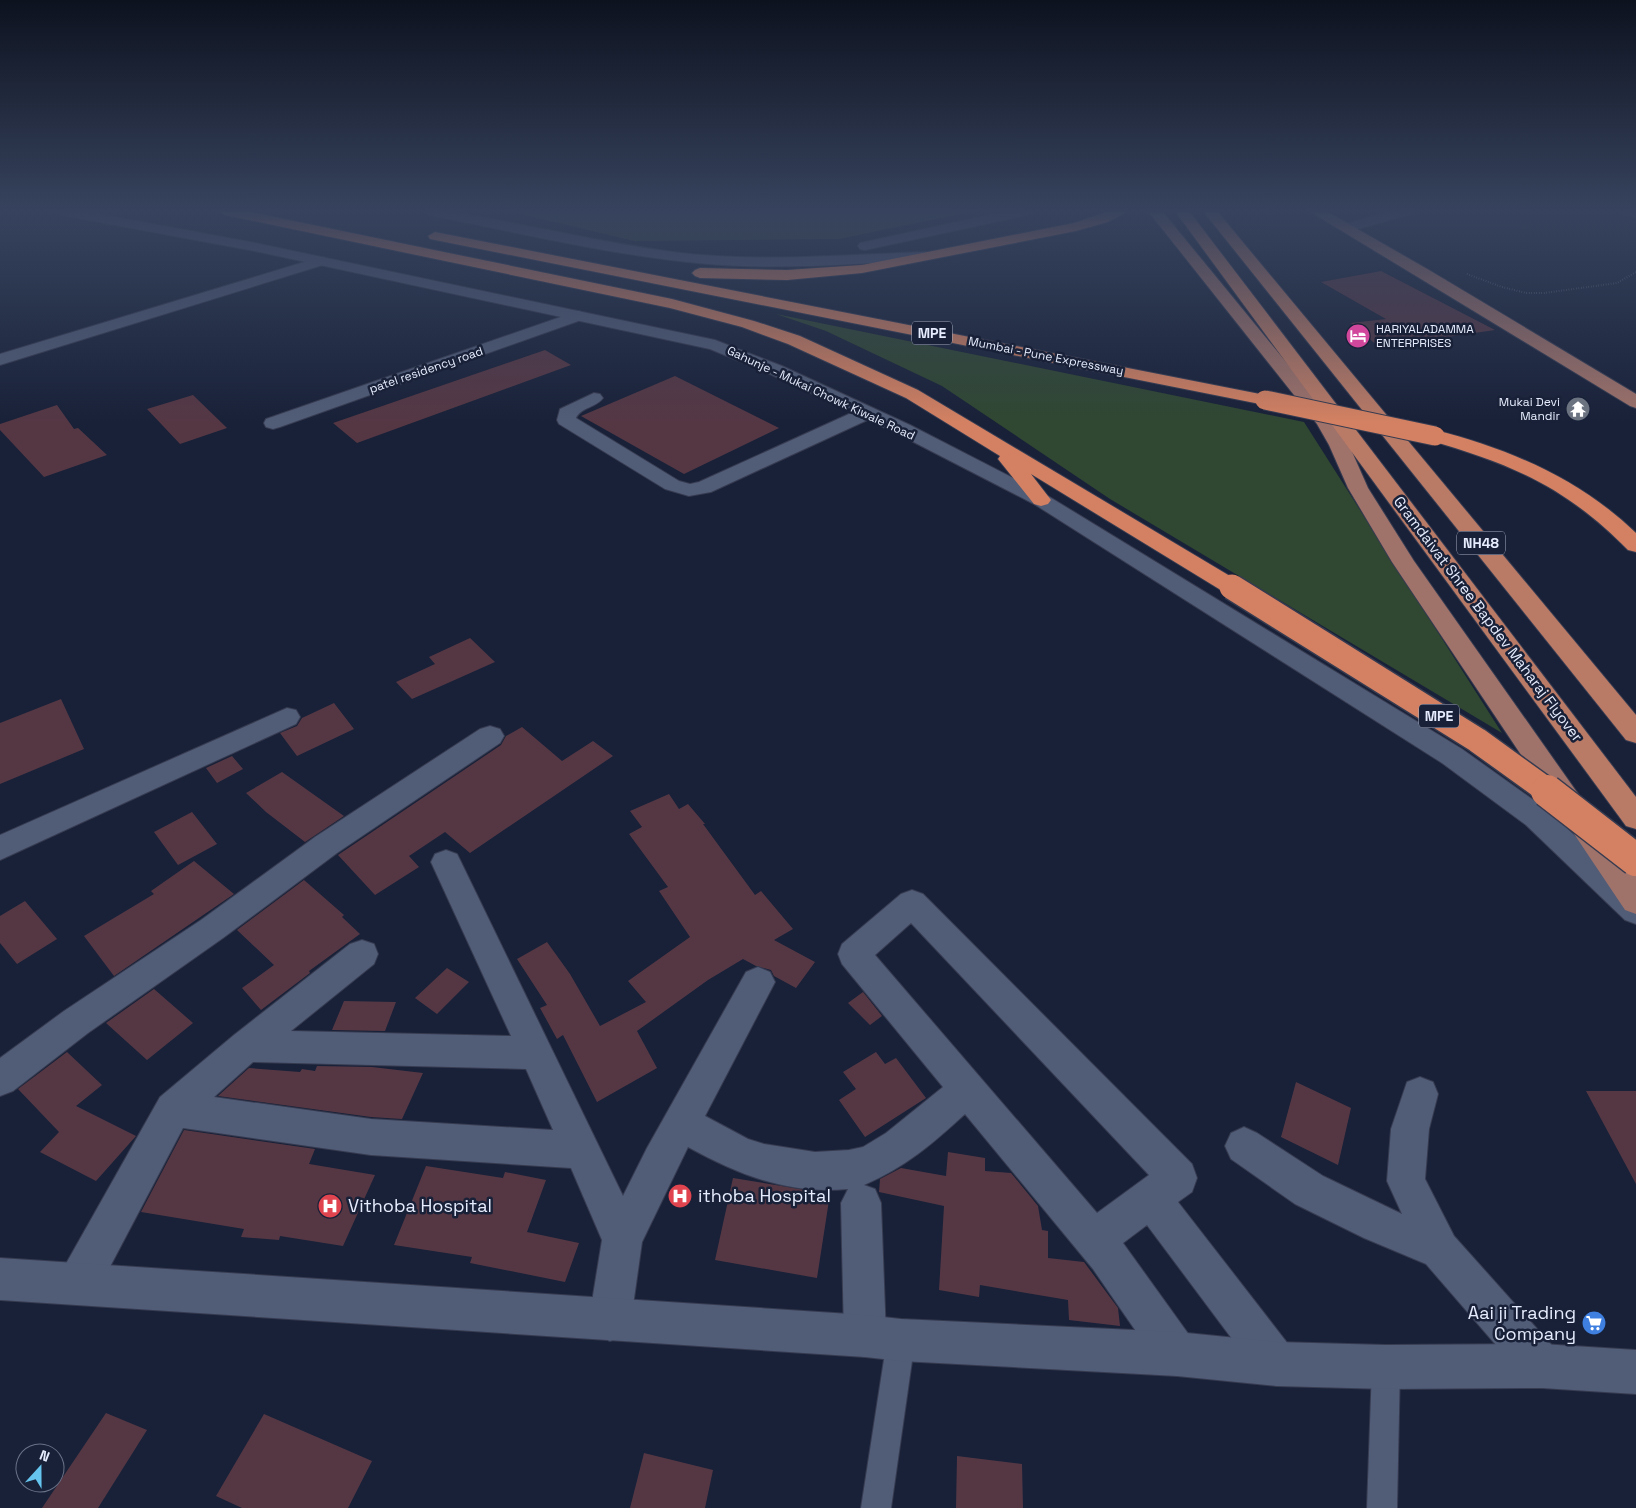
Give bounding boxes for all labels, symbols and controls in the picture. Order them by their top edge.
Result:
place label: HARIYALADAMMA ENTERPRISES [1376,321,1474,351]
road number: MPE [912,322,952,344]
hotel icon: HARIYALADAMMA ENTERPRISES [1345,323,1371,349]
street label: Mumbai - Pune Expressway [967,333,1125,379]
street label: Gahunje - Mukai Chowk Kiwale Road [724,342,918,444]
street label: patel residency road [367,343,485,397]
place label: Mukai Devi Mandir [1499,394,1560,424]
temple icon: Mukai Devi Mandir [1565,396,1591,422]
street label: Gramdaivat Shree Bapdev Maharaj Flyover [1390,492,1587,745]
road number: NH48 [1457,532,1505,554]
road number: MPE [1419,704,1459,728]
hospital icon: ithoba Hospital [667,1183,693,1209]
place label: ithoba Hospital [698,1184,831,1207]
hospital icon: Vithoba Hospital [317,1193,343,1219]
place label: Vithoba Hospital [348,1194,492,1217]
place label: Aai ji Trading Company [1468,1301,1576,1345]
supermarket icon: Aai ji Trading Company [1581,1310,1607,1336]
north arrow [15,1443,65,1493]
text: N [37,1446,52,1466]

